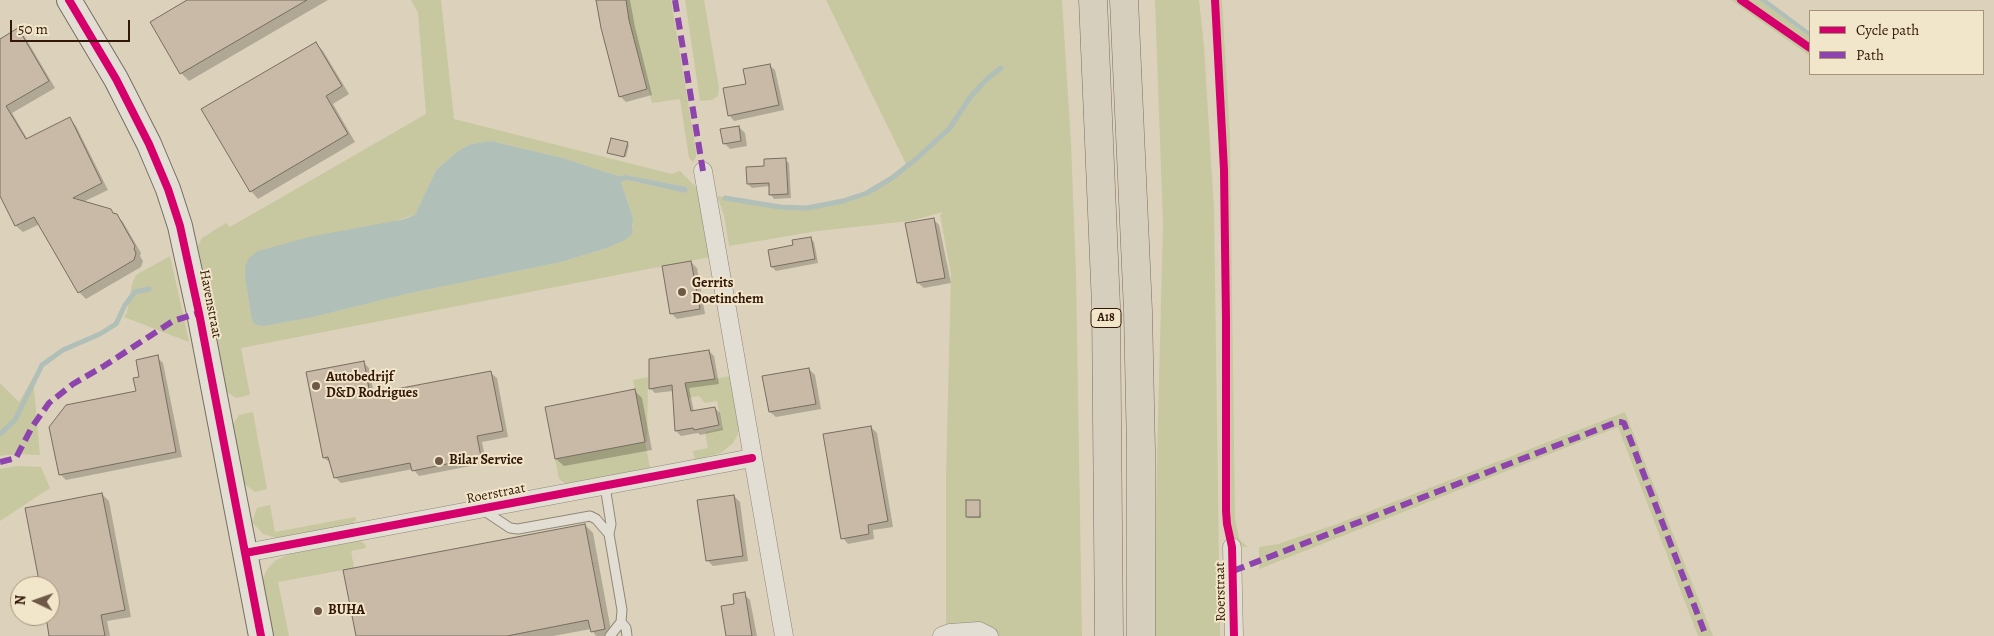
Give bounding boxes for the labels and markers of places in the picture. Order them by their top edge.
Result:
place label: Gerrits Doetinchem [692,276,764,308]
marker: Gerrits Doetinchem [676,286,688,298]
place label: Autobedrijf D&D Rodrigues [326,370,418,402]
marker: Autobedrijf D&D Rodrigues [310,380,322,392]
place label: Bilar Service [449,453,523,469]
marker: Bilar Service [433,455,445,467]
place label: BUHA [328,603,365,619]
marker: BUHA [312,605,324,617]

